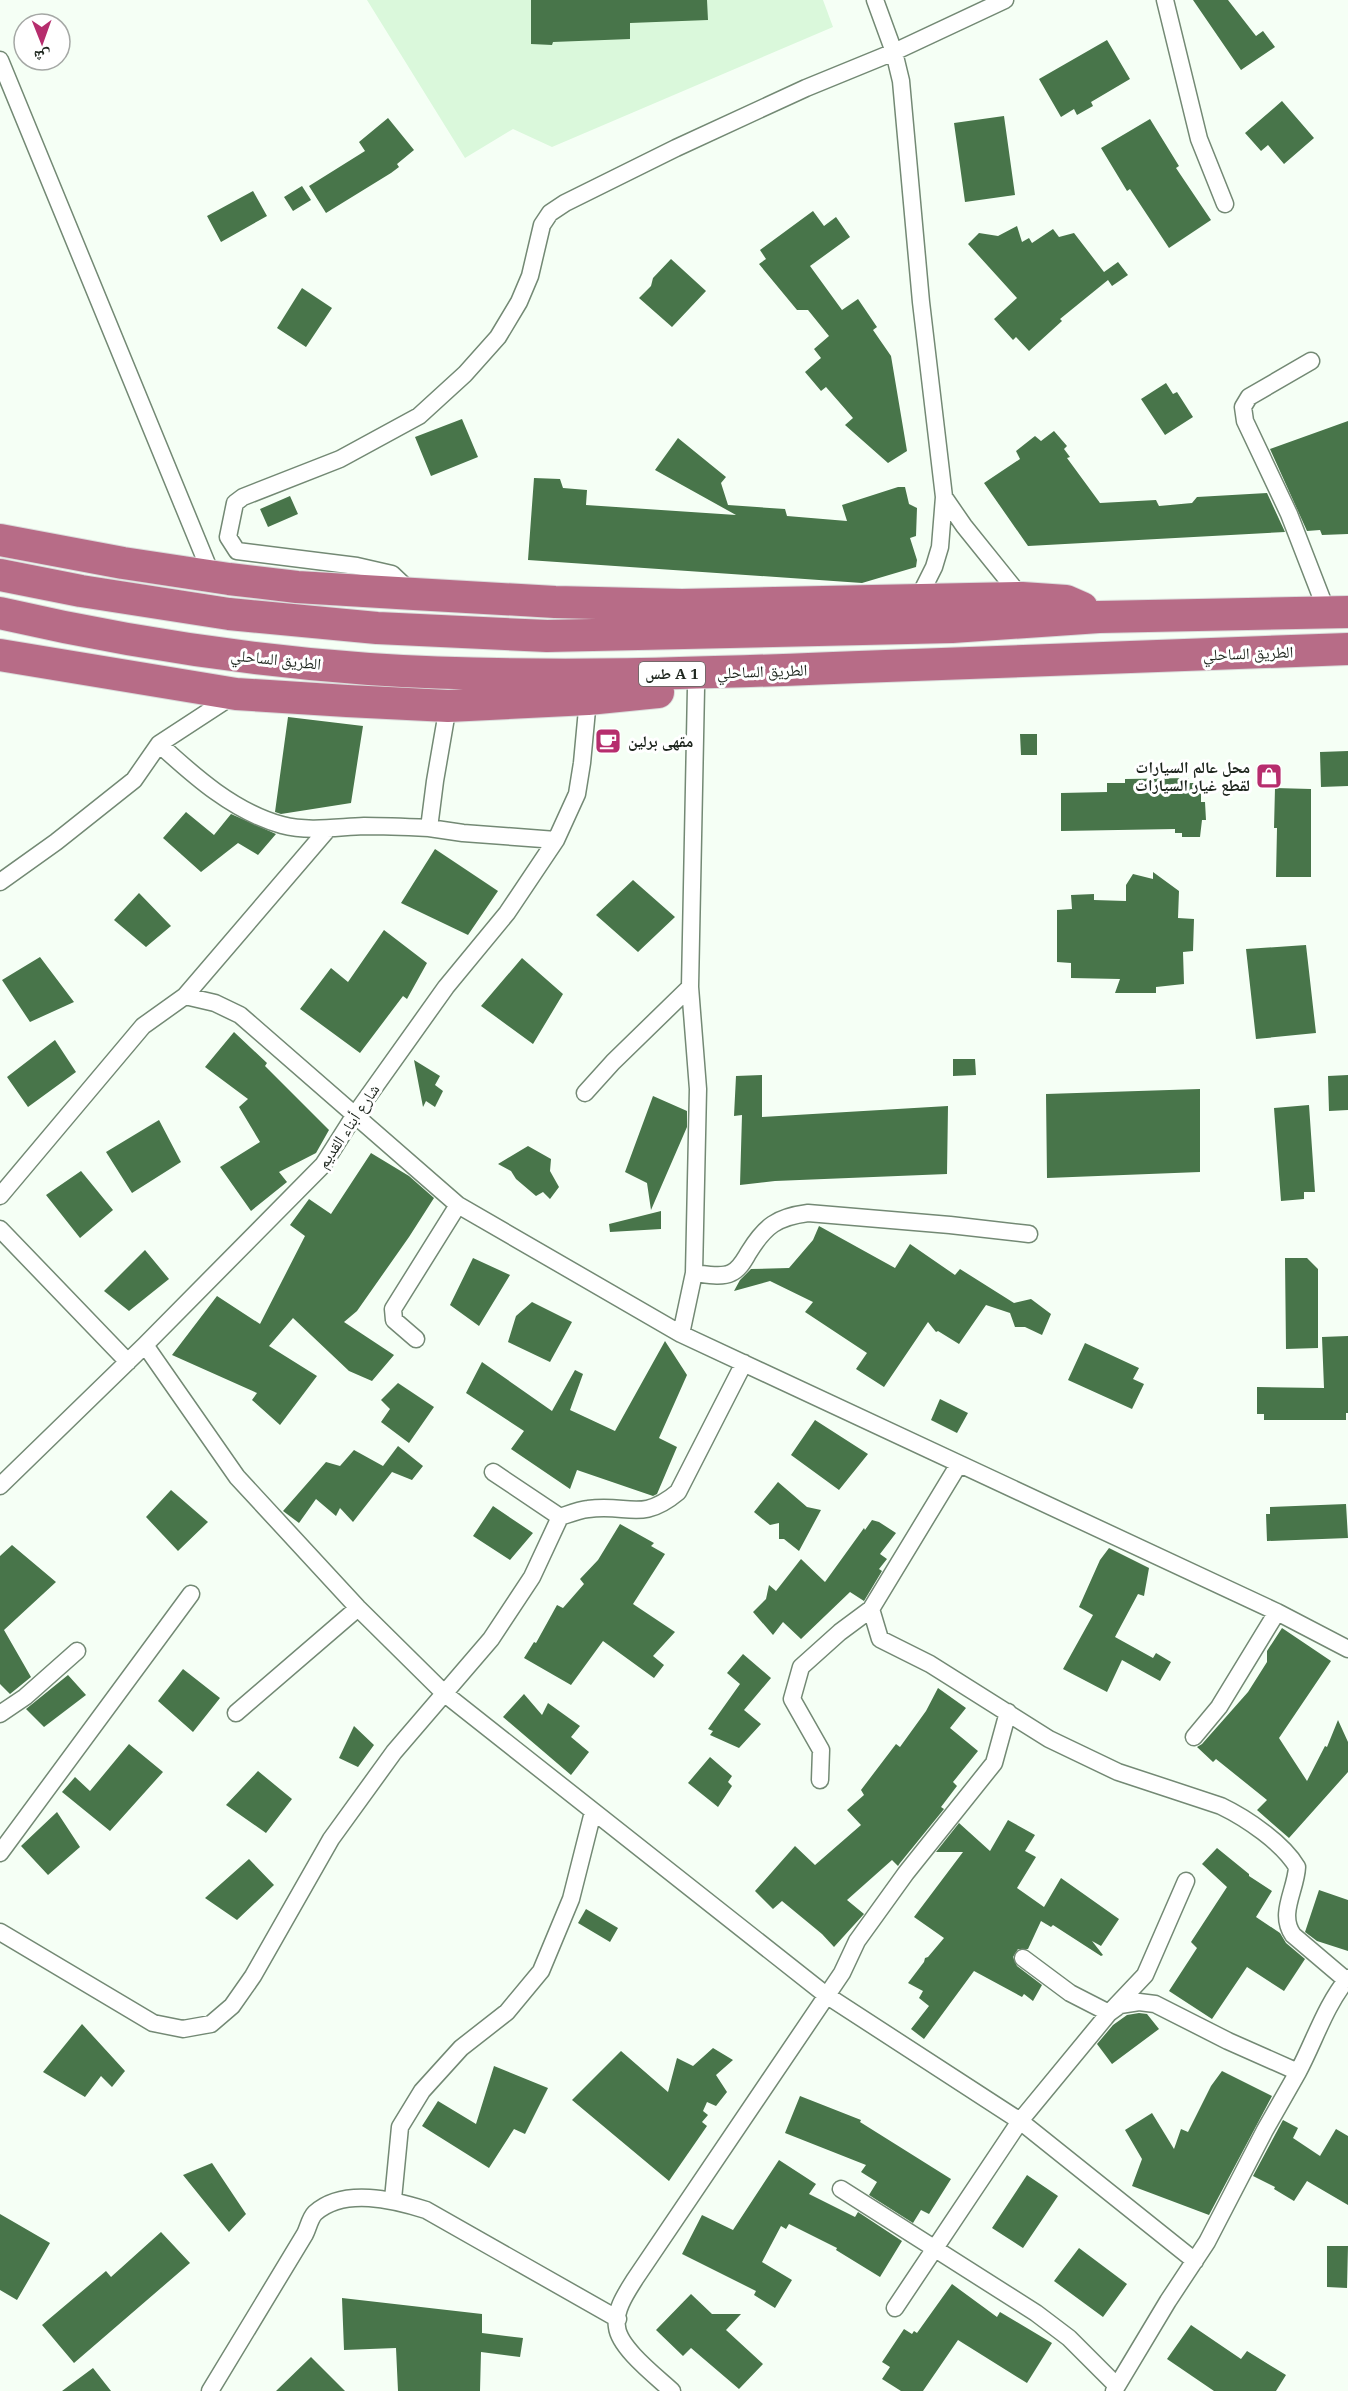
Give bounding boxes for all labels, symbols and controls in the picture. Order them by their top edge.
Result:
north arrow [12,12,72,72]
text: ش [34,46,51,68]
street label: الطريق الساحلي [1202,640,1294,668]
street label: الطريق الساحلي [230,643,322,677]
street label: الطريق الساحلي [716,658,808,686]
road number: طس A 1 [639,662,705,686]
cafe icon: مقهى برلين [593,726,623,756]
place label: مقهى برلين [628,730,693,752]
place label: محل عالم السيارات لقطع غيار السيارات [1135,756,1250,796]
shop icon: محل عالم السيارات لقطع غيار السيارات [1254,761,1284,791]
street label: شارع أبناء القديم [312,1079,384,1173]

